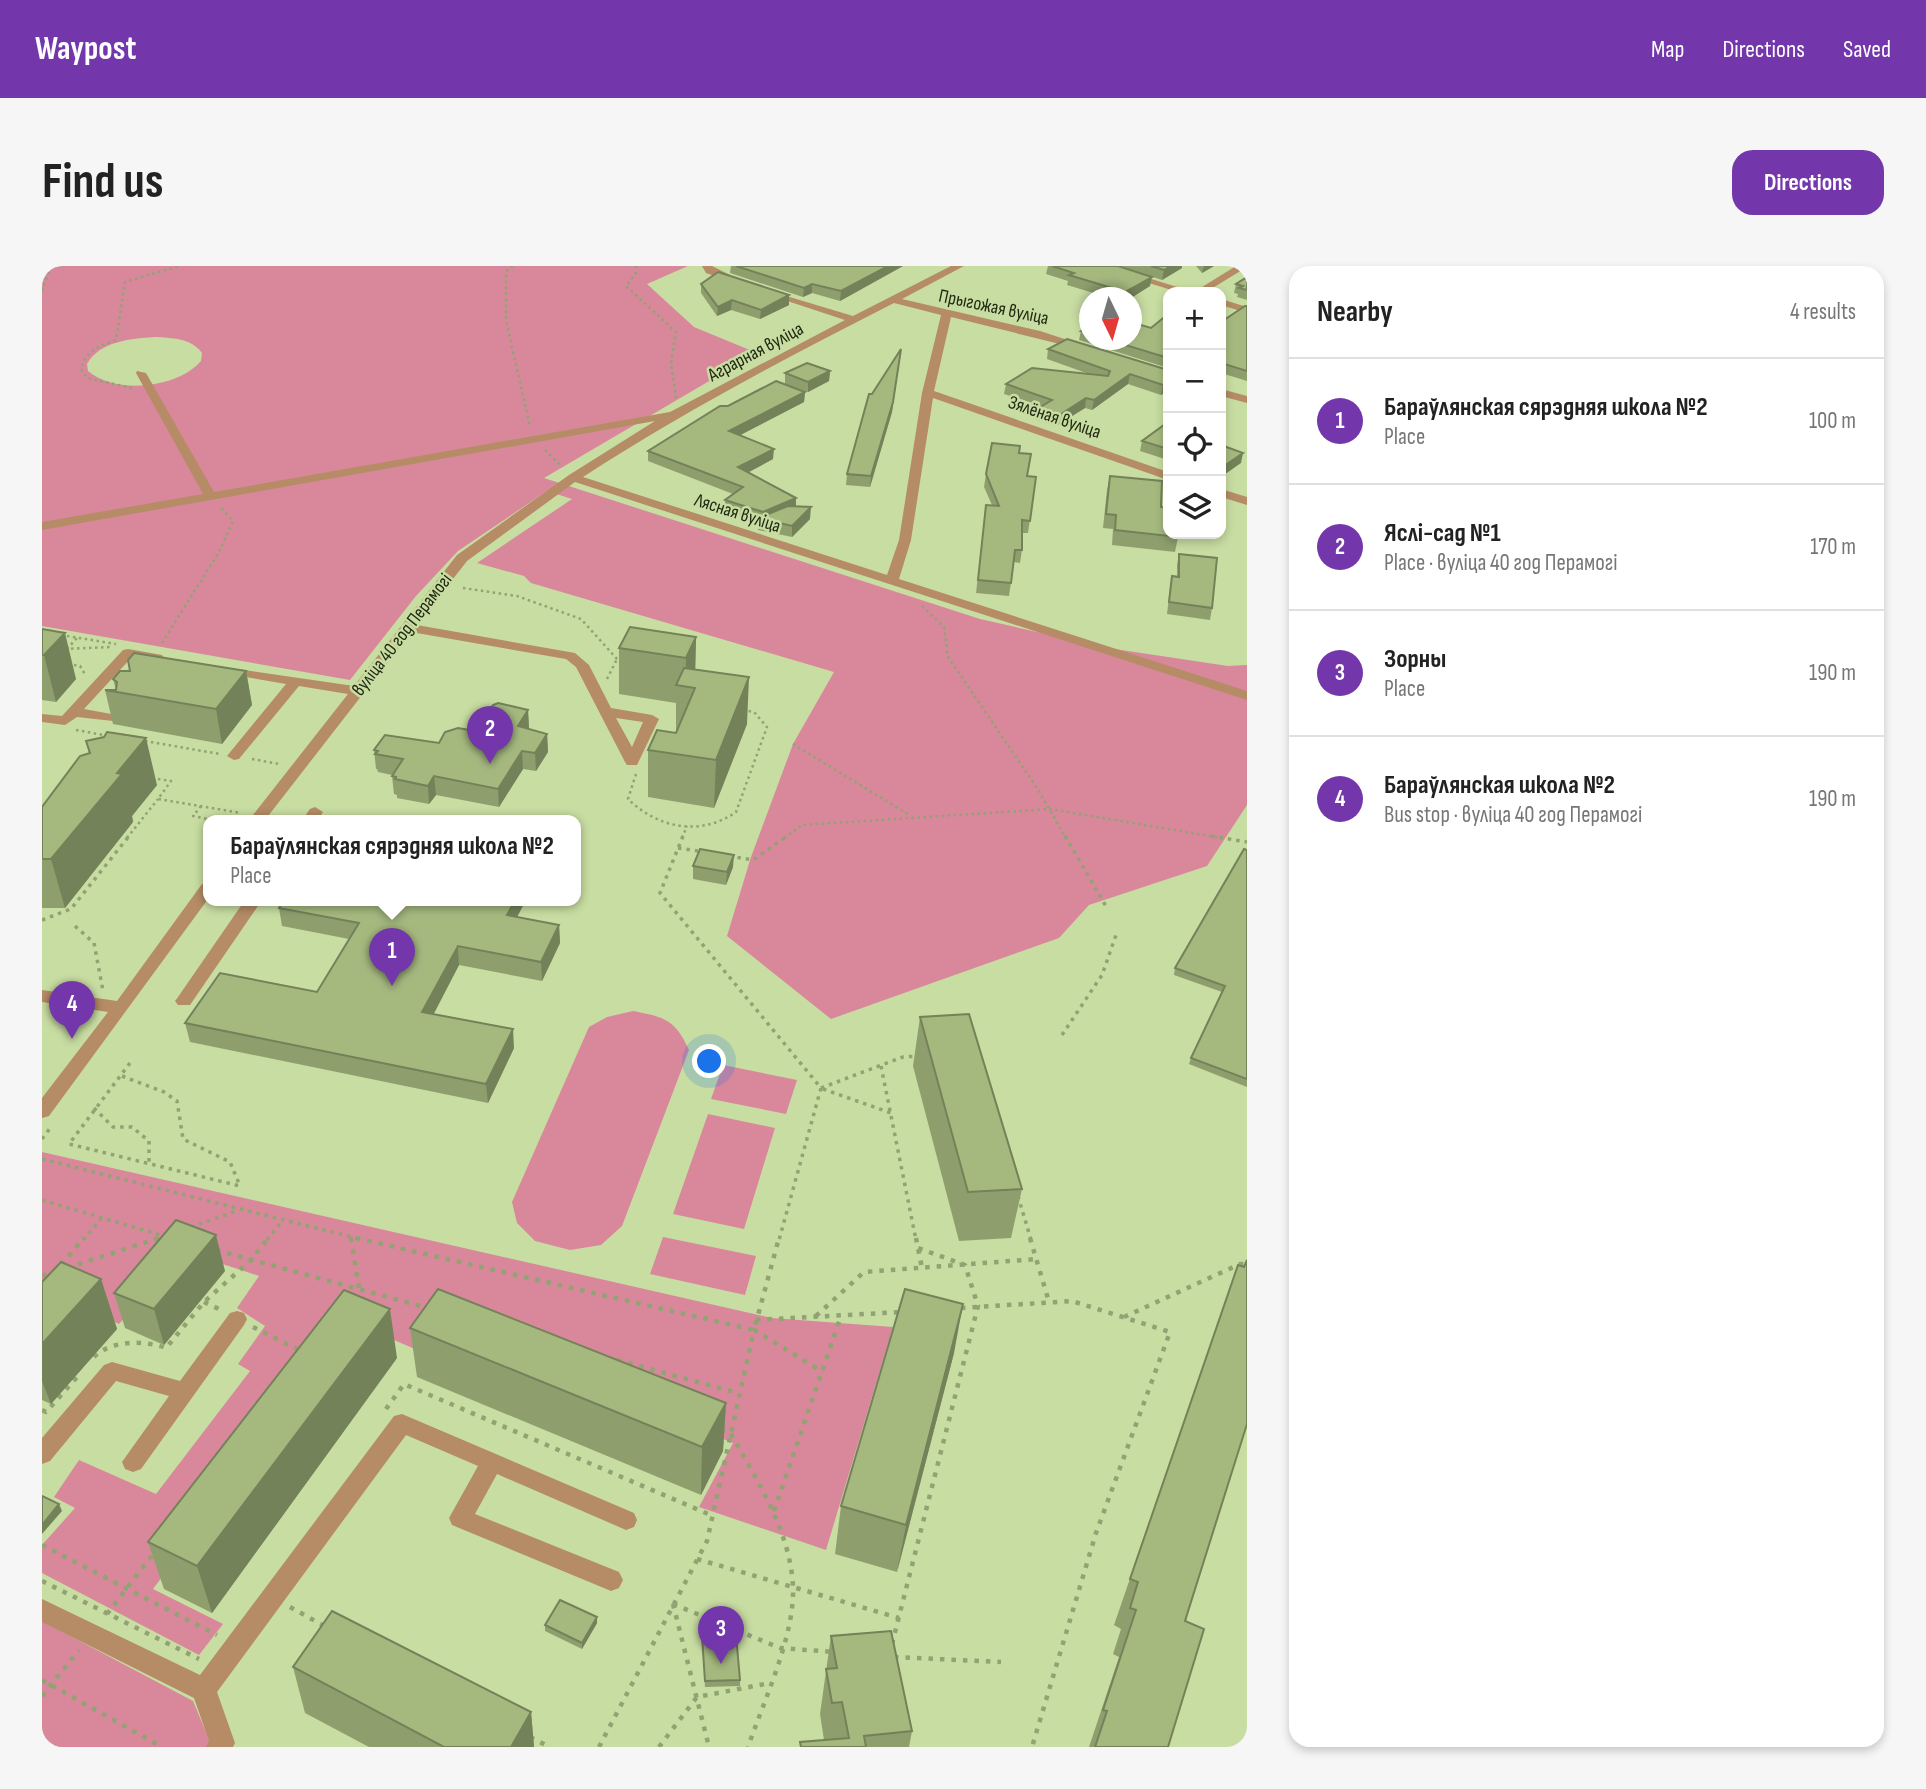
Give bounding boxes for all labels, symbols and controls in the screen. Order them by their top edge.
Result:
text: Waypost [35,29,136,69]
text: Map [1651,35,1684,64]
text: Directions [1722,35,1805,64]
text: Saved [1843,35,1891,64]
button: Directions [1732,150,1884,215]
text: Find us [42,153,164,212]
street label: Прыгожая вуліца [937,285,1051,330]
north arrow [1079,287,1142,350]
map controls [1163,287,1226,539]
button: + [1163,287,1226,350]
text: Nearby [1317,294,1393,330]
text: 4 results [1790,298,1856,326]
street label: Аграрная вуліца [703,318,807,388]
button: − [1163,350,1226,413]
street label: Зялёная вуліца [1005,391,1104,444]
text: Бараўлянская сярэдняя школа №2 [1384,392,1708,423]
text: 1 [1335,407,1345,435]
text: 100 m [1809,407,1856,435]
button: locate [1163,413,1226,476]
text: Place [1384,423,1425,451]
button: layers [1163,476,1226,539]
street label: Лясная вуліца [691,488,783,538]
text: Яслі-сад №1 [1384,518,1501,549]
text: 2 [1335,533,1345,561]
text: 170 m [1810,533,1856,561]
text: Place · вуліца 40 год Перамогі [1384,549,1618,577]
street label: вуліца 40 год Перамогі [347,569,457,701]
text: Зорны [1384,644,1446,675]
text: 3 [1335,659,1345,687]
text: 190 m [1809,659,1856,687]
text: Place [1384,675,1425,703]
pin: 2 [467,706,513,764]
text: Бараўлянская школа №2 [1384,770,1615,801]
text: 4 [1335,785,1345,813]
text: 190 m [1809,785,1856,813]
text: Bus stop · вуліца 40 год Перамогі [1384,801,1642,829]
popup [203,815,581,906]
text: Бараўлянская сярэдняя школа №2 [230,831,554,862]
text: Place [230,862,271,890]
pin: 1 [369,928,415,986]
pin: 4 [49,981,95,1039]
your location [692,1044,726,1078]
pin: 3 [698,1606,744,1664]

